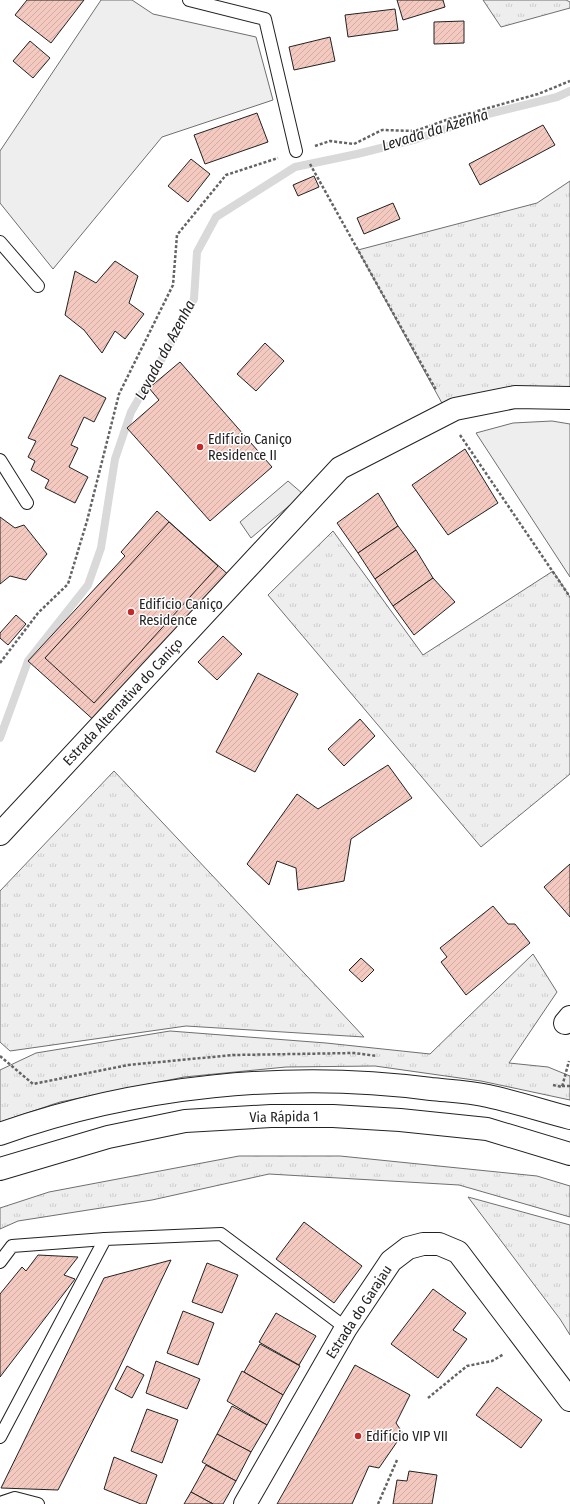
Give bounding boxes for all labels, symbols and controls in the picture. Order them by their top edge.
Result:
water label: Levada da Azenha [380,105,491,155]
water label: Levada da Azenha [131,297,199,403]
place label: Edifício Caniço Residence II [208,431,292,464]
marker: Edifício Caniço Residence II [195,442,205,452]
place label: Edifício Caniço Residence [139,596,223,629]
marker: Edifício Caniço Residence [126,607,136,617]
street label: Estrada Alternativa do Caniço [60,635,186,769]
street label: Via Rápida 1 [249,1108,319,1126]
street label: Estrada do Garajau [322,1262,396,1362]
place label: Edifício VIP VII [366,1428,448,1445]
marker: Edifício VIP VII [353,1431,363,1441]

